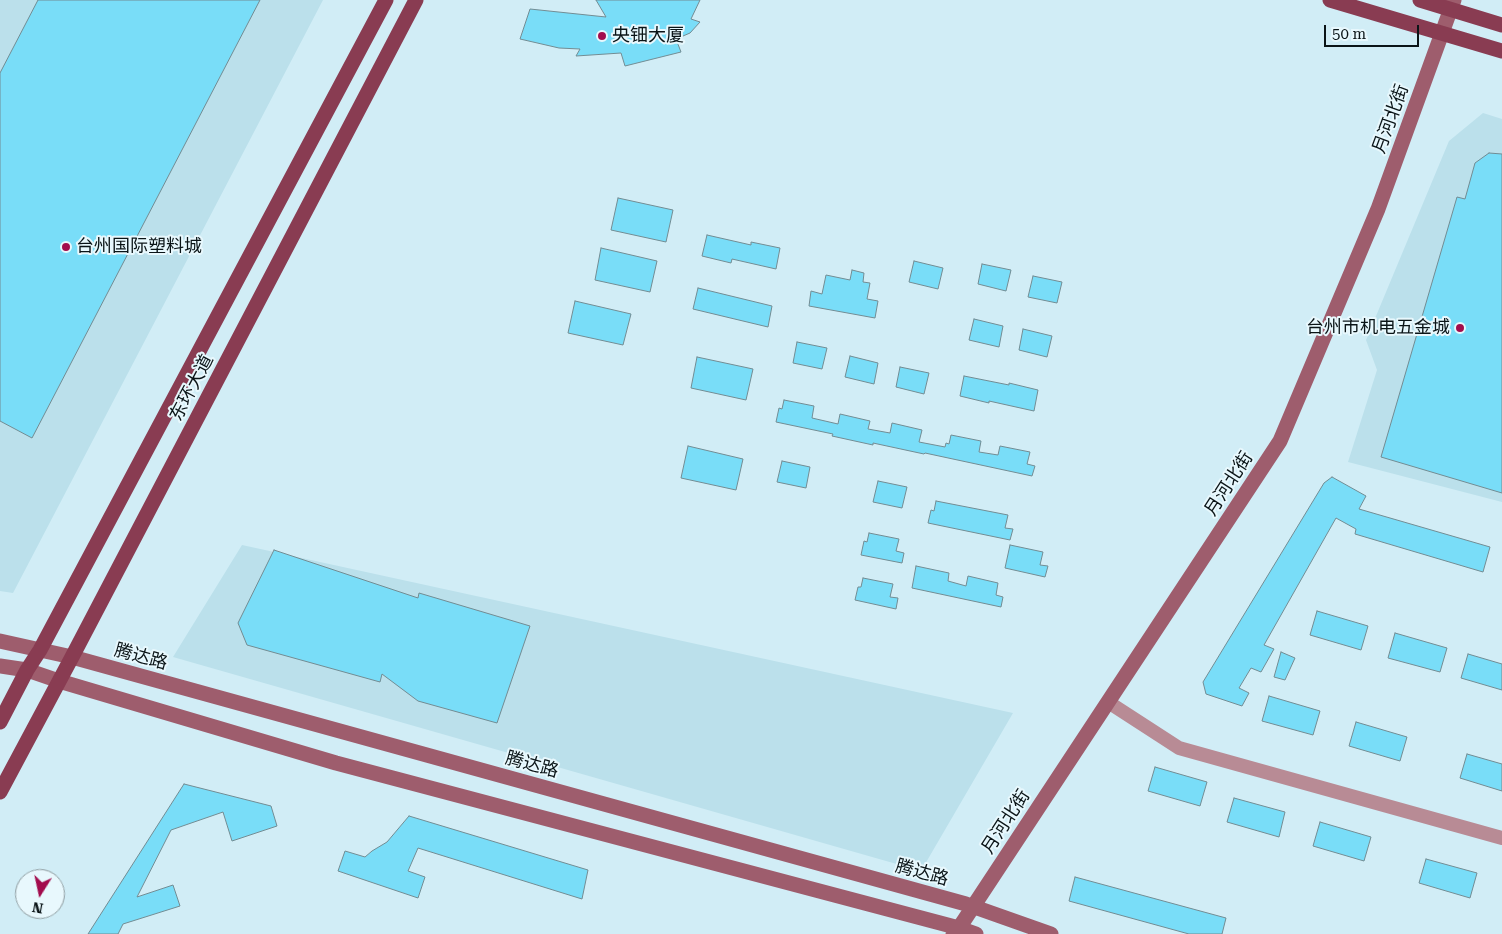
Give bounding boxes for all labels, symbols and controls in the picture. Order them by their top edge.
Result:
scale bar [1327,15,1422,47]
place label: 央钿大厦 [612,25,684,47]
text: 50 m [1332,25,1366,43]
marker: 央钿大厦 [596,30,608,42]
street label: 月河北街 [1369,81,1413,157]
place label: 台州国际塑料城 [76,236,202,258]
marker: 台州国际塑料城 [60,241,72,253]
place label: 台州市机电五金城 [1306,317,1450,339]
marker: 台州市机电五金城 [1454,322,1466,334]
street label: 东环大道 [166,351,218,425]
street label: 月河北街 [1200,448,1258,520]
street label: 腾达路 [112,640,170,674]
street label: 腾达路 [503,748,561,782]
street label: 月河北街 [977,786,1035,858]
street label: 腾达路 [893,856,951,890]
north arrow [15,869,65,919]
text: N [31,899,44,917]

